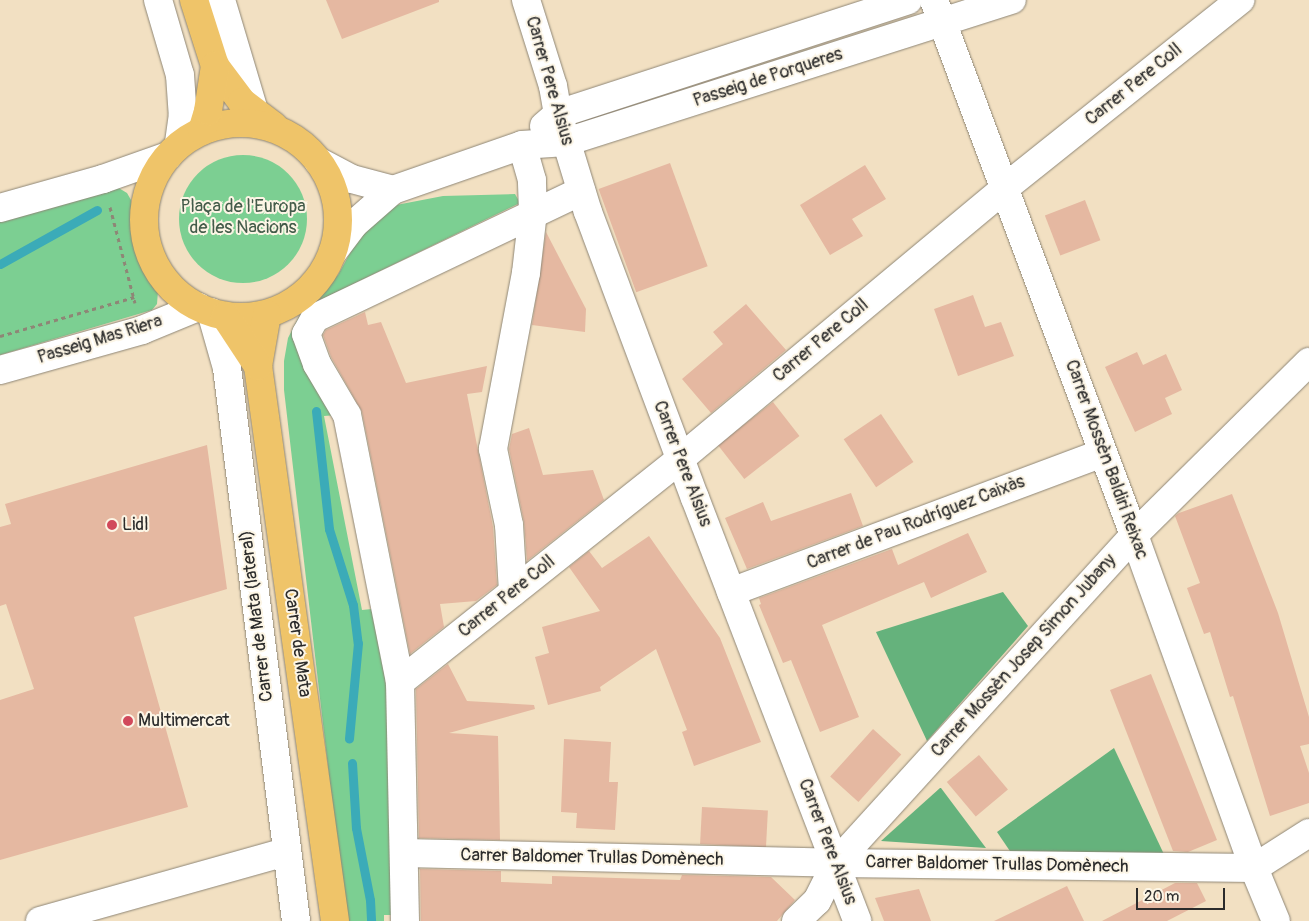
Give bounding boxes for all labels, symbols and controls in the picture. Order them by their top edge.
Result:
street label: Carrer Pere Alsius [520,14,578,148]
street label: Carrer Pere Coll [1081,39,1187,131]
street label: Passeig de Porqueres [691,44,845,112]
park label: Plaça de l'Europa de les Nacions [180,197,306,240]
street label: Carrer Pere Coll [769,295,873,387]
street label: Passeig Mas Riera [35,311,165,369]
street label: Carrer Mossèn Baldiri Reixac [1060,357,1152,563]
street label: Carrer Pere Alsius [648,398,716,530]
street label: Carrer de Pau Rodríguez Caixàs [804,471,1028,575]
place label: Lidl [122,514,148,536]
marker: Lidl [106,519,118,531]
street label: Carrer de Mata (lateral) [236,529,278,703]
street label: Carrer Mossèn Josep Simon Jubany [927,550,1121,762]
street label: Carrer Pere Coll [454,551,560,643]
street label: Carrer de Mata [279,587,315,699]
place label: Multimercat [138,710,230,732]
marker: Multimercat [122,715,134,727]
street label: Carrer Pere Alsius [793,776,861,908]
street label: Carrer Baldomer Trullas Domènech [460,845,724,871]
street label: Carrer Baldomer Trullas Domènech [865,852,1129,878]
scale bar [1139,878,1228,910]
text: 20 m [1144,887,1179,906]

